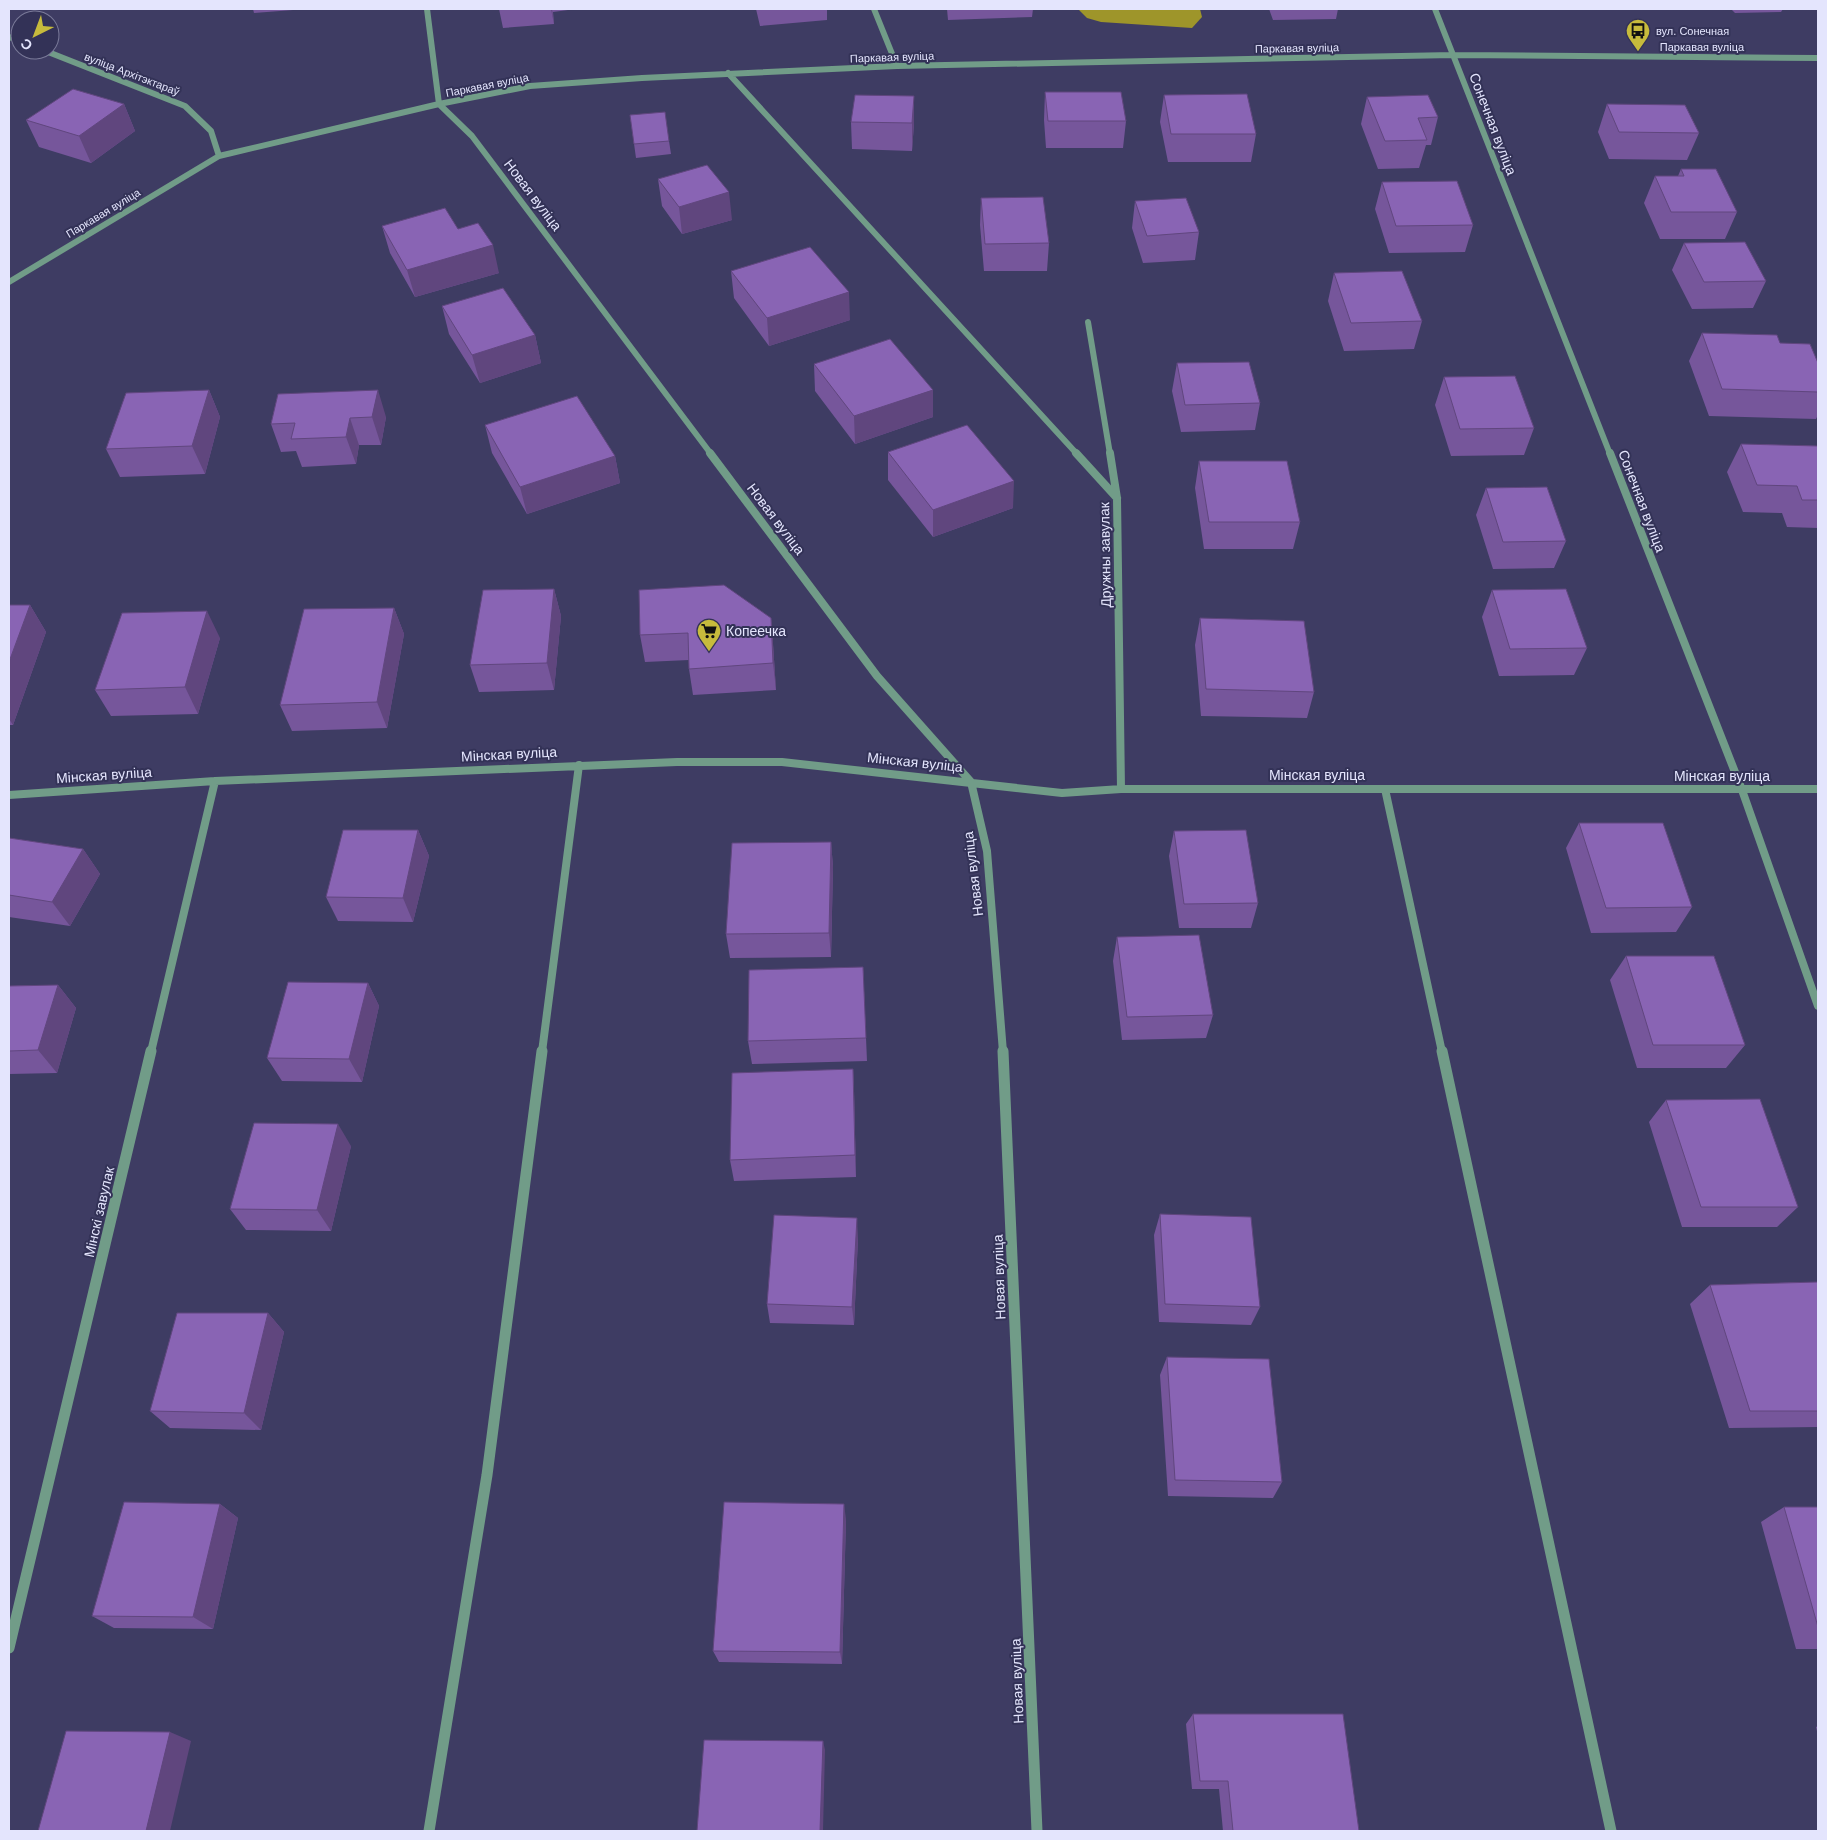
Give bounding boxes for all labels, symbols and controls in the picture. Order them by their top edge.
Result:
north arrow [10,10,60,60]
bus stop icon: вул. Сонечная [1625,18,1651,52]
place label: вул. Сонечная [1656,25,1729,37]
text: С [17,35,35,54]
street label: Паркавая вуліца [1255,41,1340,55]
street label: Паркавая вуліца [1660,41,1745,53]
street label: вуліца Архітэктараў [83,50,182,98]
street label: Паркавая вуліца [850,50,935,64]
street label: Паркавая вуліца [444,71,530,99]
street label: Сонечная вуліца [1466,71,1520,178]
street label: Новая вуліца [501,156,565,234]
street label: Паркавая вуліца [64,186,143,240]
street label: Сонечная вуліца [1615,448,1669,555]
street label: Новая вуліца [744,480,808,558]
street label: Дружны завулак [1096,501,1114,608]
supermarket icon: Копеечка [696,618,722,652]
place label: Копеечка [726,623,786,639]
street label: Мінская вуліца [461,743,558,765]
street label: Мінская вуліца [866,749,964,775]
street label: Мінская вуліца [56,764,153,786]
street label: Мінская вуліца [1269,767,1365,783]
street label: Мінская вуліца [1674,768,1770,784]
street label: Новая вуліца [960,830,986,917]
street label: Мінскі завулак [81,1164,117,1259]
street label: Новая вуліца [990,1234,1008,1320]
street label: Новая вуліца [1008,1638,1026,1724]

